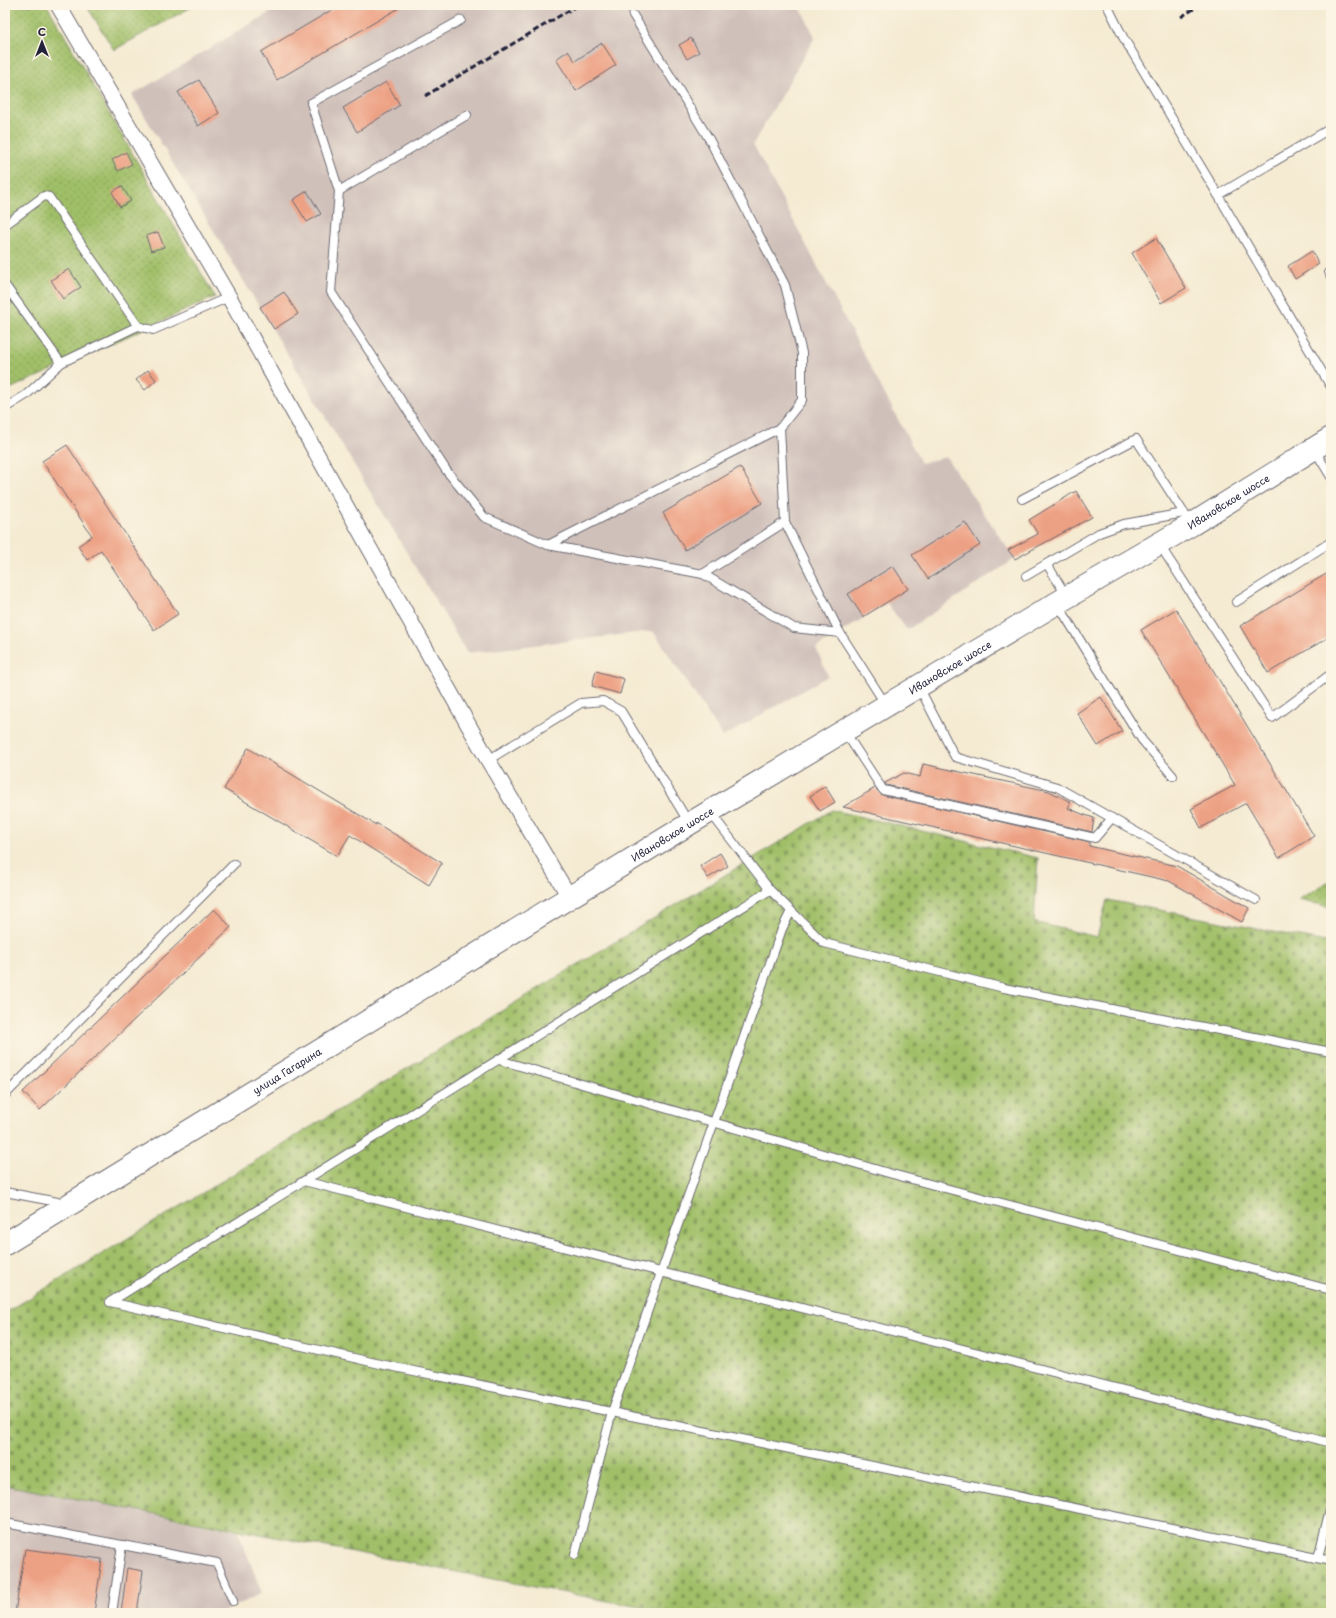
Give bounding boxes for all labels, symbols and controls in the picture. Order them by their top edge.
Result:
north arrow [22,22,62,62]
text: С [38,23,46,40]
street label: Ивановское шоссе [1184,470,1272,533]
street label: Ивановское шоссе [905,636,994,698]
street label: Ивановское шоссе [628,803,716,865]
street label: улица Гагарина [250,1043,325,1097]

